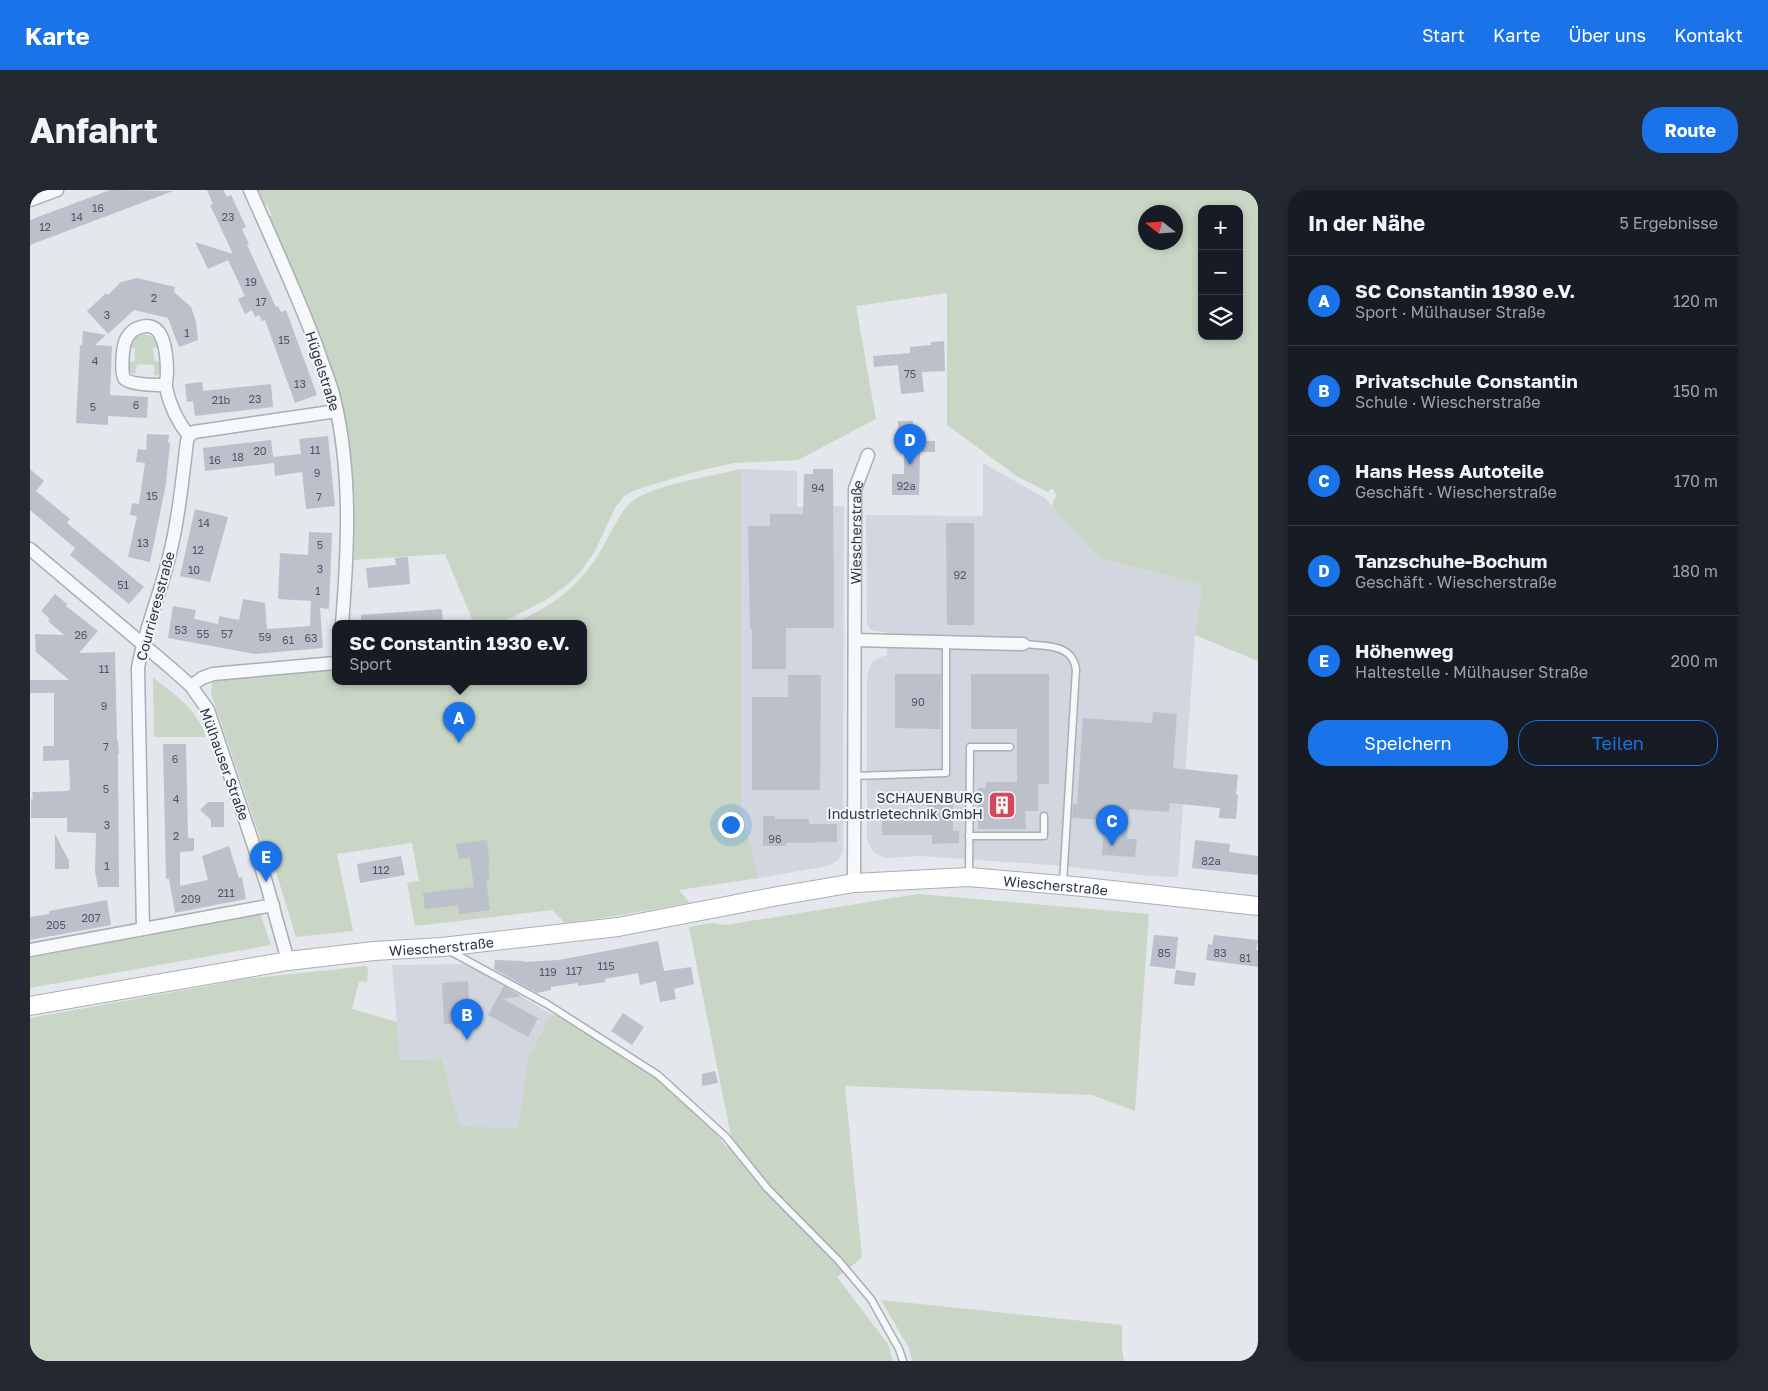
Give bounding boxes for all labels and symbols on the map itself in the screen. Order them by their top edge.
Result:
house number: 16 [92,201,104,214]
north arrow [1138,205,1183,250]
house number: 14 [71,210,83,223]
house number: 23 [222,210,234,223]
house number: 12 [39,220,51,233]
house number: 19 [245,275,257,288]
house number: 2 [151,291,157,304]
house number: 17 [255,295,267,308]
house number: 3 [104,308,110,321]
house number: 1 [184,326,190,339]
street label: Hügelstraße [302,329,344,413]
house number: 15 [278,333,290,346]
house number: 4 [92,354,99,367]
house number: 75 [904,367,916,380]
house number: 13 [294,377,306,390]
house number: 23 [249,392,261,405]
house number: 21b [212,393,230,406]
house number: 6 [133,398,140,411]
house number: 5 [90,400,96,413]
pin: D [894,424,926,465]
house number: 11 [310,443,320,456]
house number: 20 [253,444,267,457]
house number: 18 [232,450,244,463]
house number: 16 [209,453,221,466]
house number: 9 [314,466,320,479]
street label: Wiescherstraße [846,477,866,585]
house number: 92a [896,479,916,492]
house number: 94 [811,481,825,494]
house number: 15 [146,489,158,502]
house number: 7 [316,490,322,503]
house number: 14 [198,516,210,529]
house number: 13 [137,536,149,549]
house number: 5 [317,538,323,551]
house number: 12 [192,543,204,556]
street label: Courrieresstraße [132,549,178,663]
house number: 3 [317,562,323,575]
house number: 10 [188,563,200,576]
house number: 92 [953,568,967,581]
house number: 51 [117,578,129,591]
house number: 1 [315,584,321,597]
house number: 53 [175,623,187,636]
house number: 55 [197,627,209,640]
house number: 57 [221,627,233,640]
house number: 26 [74,628,88,641]
house number: 59 [258,630,272,643]
house number: 63 [304,631,318,644]
house number: 61 [282,633,294,646]
house number: 11 [99,662,109,675]
house number: 90 [911,695,925,708]
house number: 9 [101,699,107,712]
pin: A [443,702,475,743]
street label: Mülhauser Straße [197,706,253,822]
house number: 7 [103,740,109,753]
house number: 6 [172,752,179,765]
house number: 5 [103,782,109,795]
place label: SCHAUENBURG Industrietechnik GmbH [827,789,983,822]
building icon: SCHAUENBURG Industrietechnik GmbH [987,790,1017,820]
house number: 4 [173,792,180,805]
pin: C [1096,805,1128,846]
your location [718,812,744,838]
house number: 3 [104,818,110,831]
house number: 2 [173,829,179,842]
house number: 96 [768,832,782,845]
pin: E [250,841,282,882]
house number: 82a [1201,854,1221,867]
house number: 1 [104,859,110,872]
house number: 112 [372,863,390,876]
street label: Wiescherstraße [1003,872,1109,898]
house number: 211 [217,886,235,899]
house number: 209 [181,892,201,905]
house number: 207 [81,911,101,924]
house number: 205 [46,918,66,931]
street label: Wiescherstraße [388,933,495,959]
house number: 85 [1157,946,1171,959]
house number: 83 [1213,946,1227,959]
house number: 81 [1239,951,1251,964]
house number: 115 [597,959,615,972]
house number: 117 [566,964,582,977]
house number: 119 [539,965,557,978]
pin: B [451,999,483,1040]

